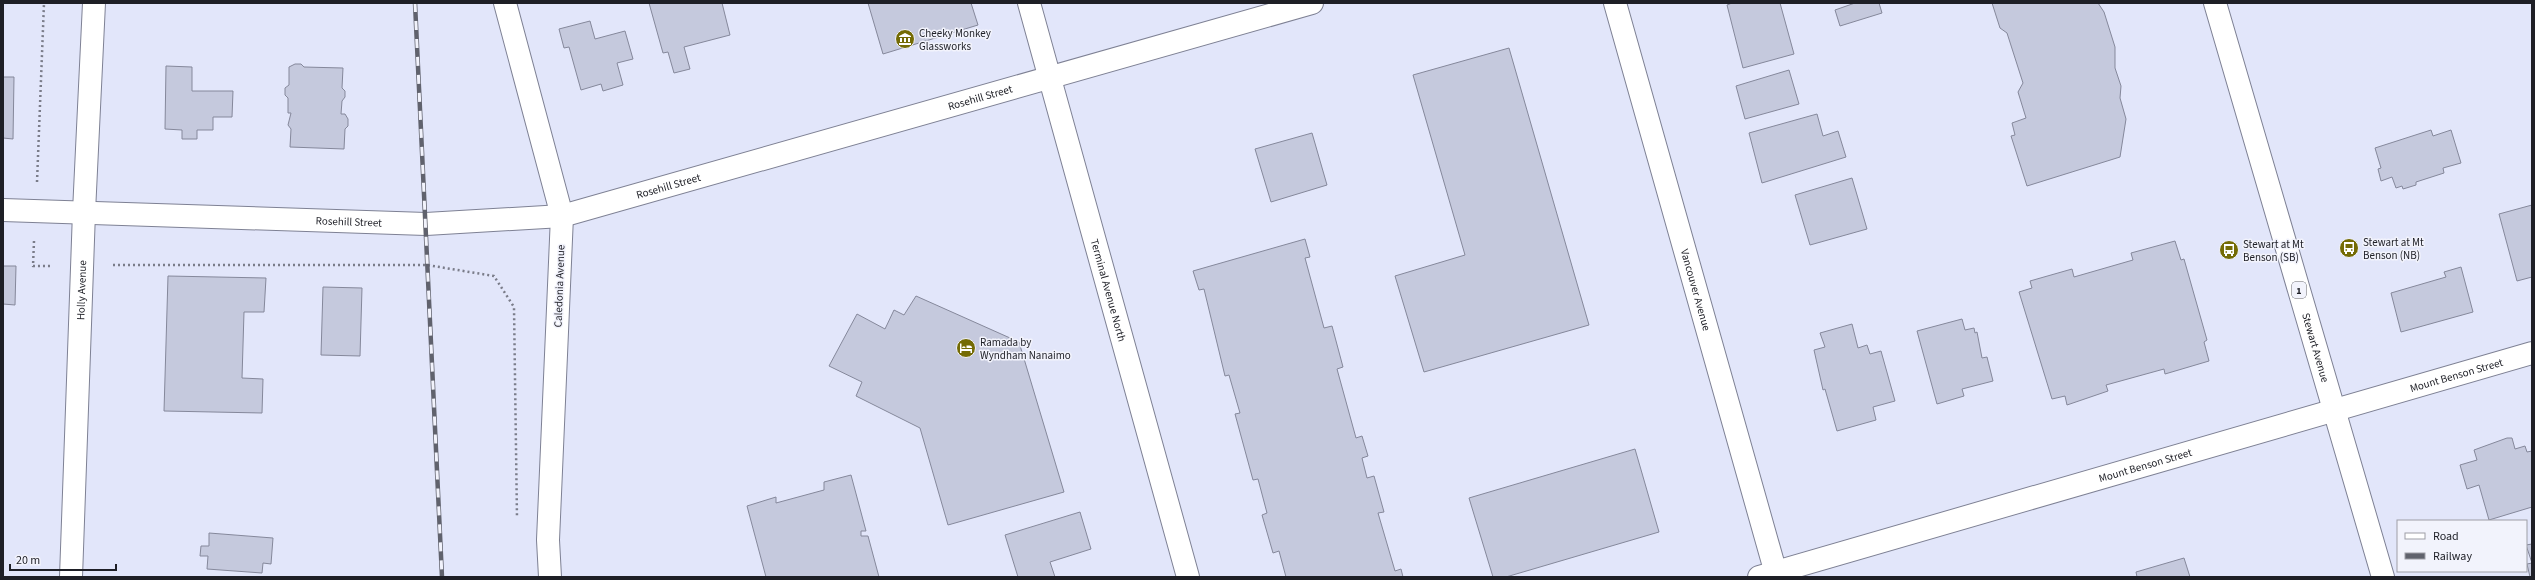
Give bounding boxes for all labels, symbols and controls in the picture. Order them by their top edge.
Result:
place label: Cheeky Monkey Glassworks [919,26,991,54]
museum icon: Cheeky Monkey Glassworks [894,28,916,50]
street label: Rosehill Street [946,81,1014,114]
street label: Rosehill Street [635,170,703,203]
street label: Rosehill Street [315,213,382,231]
place label: Stewart at Mt Benson (NB) [2363,235,2424,263]
street label: Terminal Avenue North [1087,237,1129,343]
place label: Stewart at Mt Benson (SB) [2243,237,2304,265]
bus stop icon: Stewart at Mt Benson (NB) [2338,237,2360,259]
bus stop icon: Stewart at Mt Benson (SB) [2218,239,2240,261]
street label: Caledonia Avenue [551,244,568,328]
street label: Vancouver Avenue [1677,247,1714,333]
street label: Holly Avenue [73,259,90,320]
road number: 1 [2292,282,2306,298]
street label: Stewart Avenue [2298,311,2333,385]
place label: Ramada by Wyndham Nanaimo [980,335,1071,363]
hotel icon: Ramada by Wyndham Nanaimo [955,337,977,359]
street label: Mount Benson Street [2408,355,2505,396]
street label: Mount Benson Street [2097,445,2194,486]
legend [2397,520,2527,572]
text: Road [2433,528,2459,545]
scale bar [10,546,116,572]
text: Railway [2433,548,2472,565]
text: 20 m [16,552,40,569]

